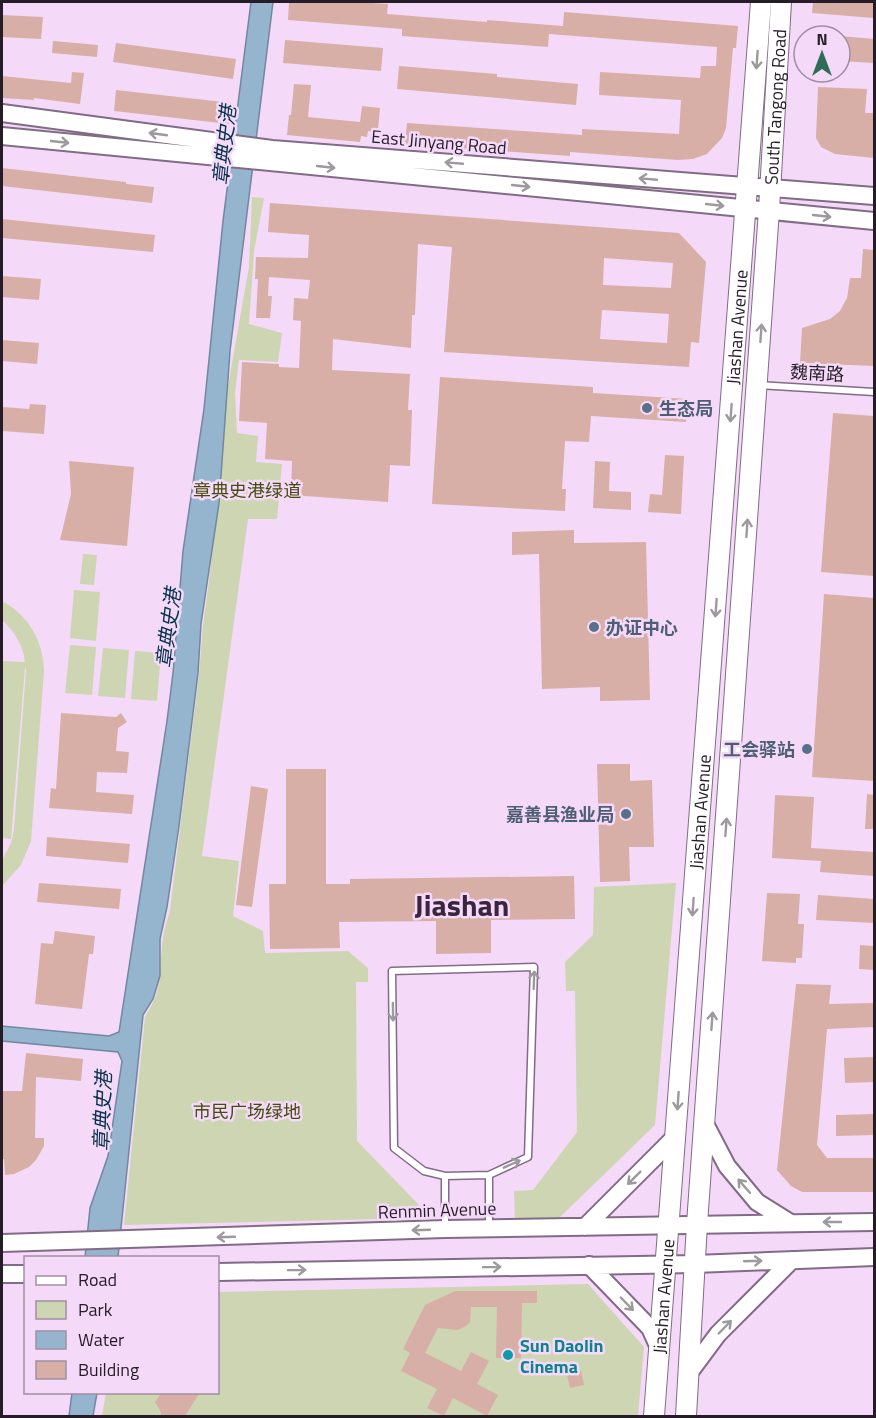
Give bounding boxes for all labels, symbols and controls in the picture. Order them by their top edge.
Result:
north arrow [792,24,852,84]
text: N [816,27,828,51]
street label: South Tangong Road [757,28,793,186]
one-way arrow [752,49,763,69]
water label: 章典史港 [204,101,244,186]
street label: East Jinyang Road [370,123,508,161]
one-way arrow [149,129,169,140]
one-way arrow [49,137,69,148]
one-way arrow [445,157,464,168]
one-way arrow [316,162,336,173]
one-way arrow [639,173,659,184]
one-way arrow [510,181,530,192]
one-way arrow [704,200,724,211]
one-way arrow [812,211,831,222]
street label: Jiashan Avenue [719,269,754,386]
one-way arrow [756,324,767,344]
street label: 魏南路 [789,358,845,388]
place label: 生态局 [659,395,713,422]
marker: 生态局 [640,401,654,415]
one-way arrow [725,403,736,423]
park label: 章典史港绿道 [193,477,301,504]
one-way arrow [742,518,753,538]
water label: 章典史港 [148,583,189,670]
one-way arrow [711,597,722,617]
place label: 办证中心 [606,614,678,641]
marker: 办证中心 [587,620,601,634]
place label: 工会驿站 [723,736,795,763]
marker: 工会驿站 [800,742,814,756]
street label: Jiashan Avenue [682,753,718,870]
place label: 嘉善县渔业局 [506,801,614,828]
marker: 嘉善县渔业局 [619,807,633,821]
one-way arrow [720,817,731,837]
district label: Jiashan [415,882,509,928]
one-way arrow [688,896,699,916]
one-way arrow [528,970,539,990]
one-way arrow [387,1001,398,1021]
one-way arrow [706,1012,717,1032]
water label: 章典史港 [85,1067,119,1152]
one-way arrow [673,1091,684,1111]
park label: 市民广场绿地 [193,1098,301,1125]
one-way arrow [503,1158,521,1169]
one-way arrow [627,1170,642,1185]
one-way arrow [737,1179,751,1194]
street label: Renmin Avenue [377,1194,497,1226]
one-way arrow [822,1216,842,1228]
one-way arrow [412,1224,432,1236]
one-way arrow [217,1231,237,1242]
street label: Jiashan Avenue [645,1238,681,1355]
legend [24,1256,219,1394]
one-way arrow [743,1256,763,1267]
one-way arrow [481,1261,501,1273]
one-way arrow [286,1265,306,1276]
text: Road [78,1266,117,1293]
text: Park [78,1296,113,1323]
one-way arrow [620,1297,634,1312]
one-way arrow [718,1319,732,1334]
text: Water [78,1326,124,1353]
place label: Sun Daolin Cinema [520,1332,603,1380]
marker: Sun Daolin Cinema [501,1348,515,1362]
text: Building [78,1356,139,1383]

